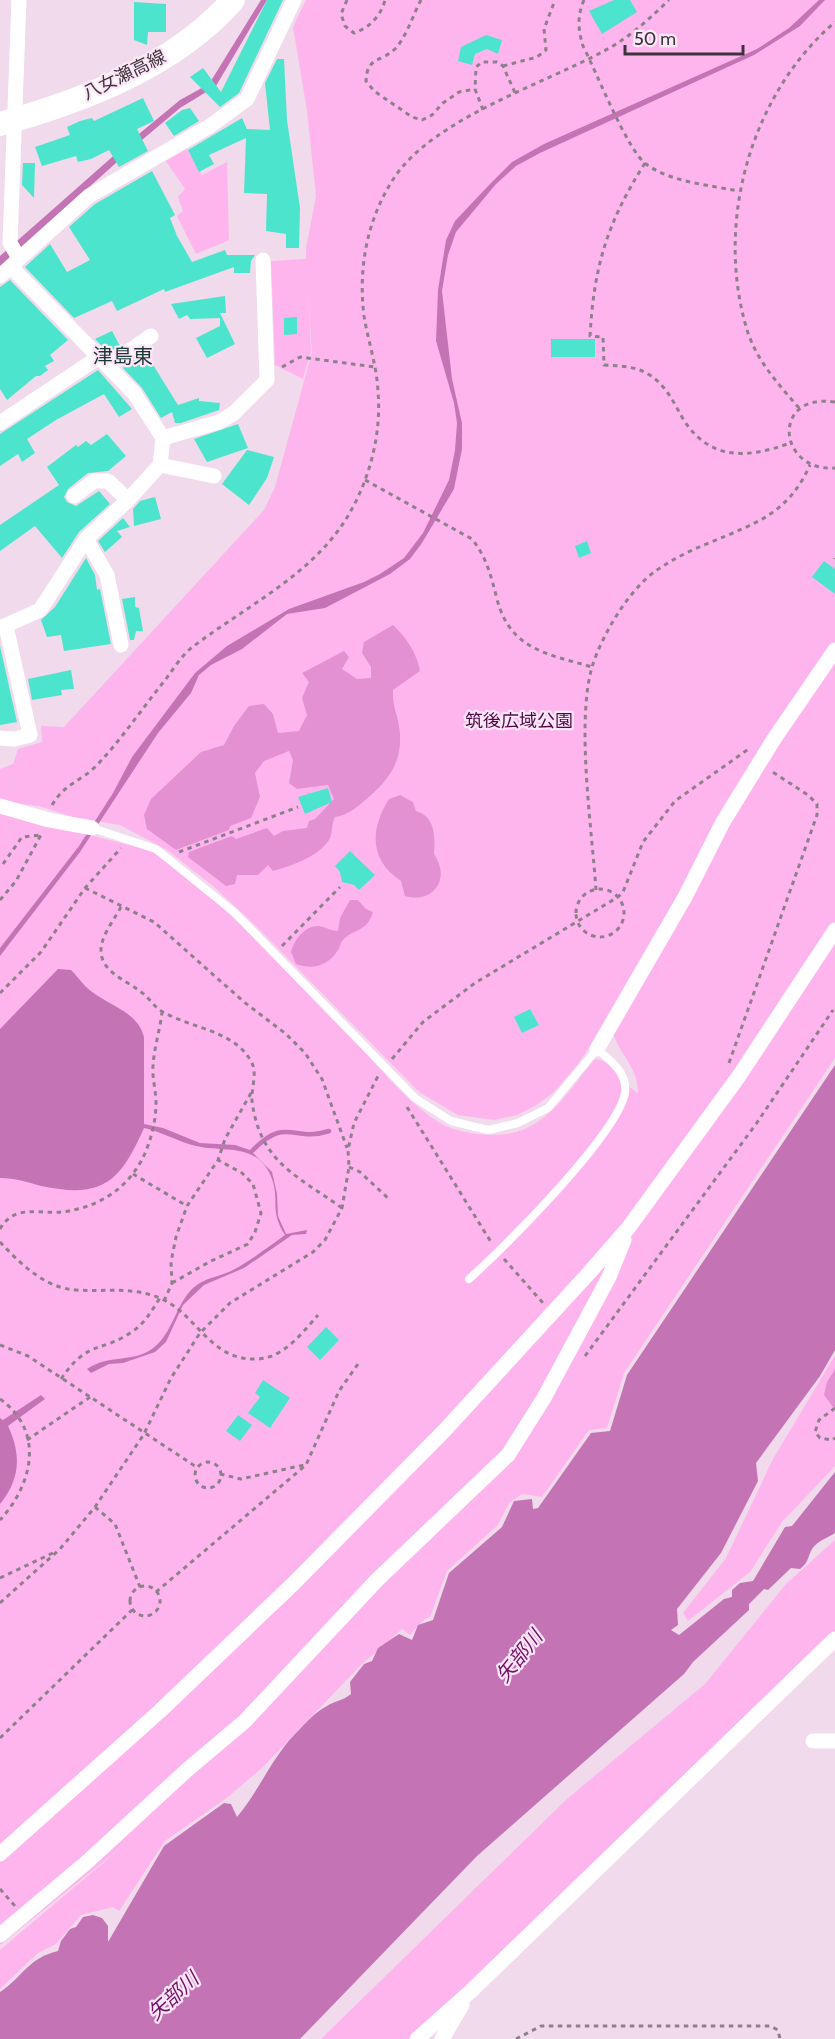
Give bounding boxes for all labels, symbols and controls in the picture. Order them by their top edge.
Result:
scale bar [625,18,744,56]
text: 50 m [634,28,676,50]
street label: 八女瀬高線 [79,45,169,105]
district label: 津島東 [93,344,153,368]
park label: 筑後広域公園 [465,710,573,732]
water label: 矢部川 [491,1624,548,1687]
water label: 矢部川 [143,1966,205,2025]

